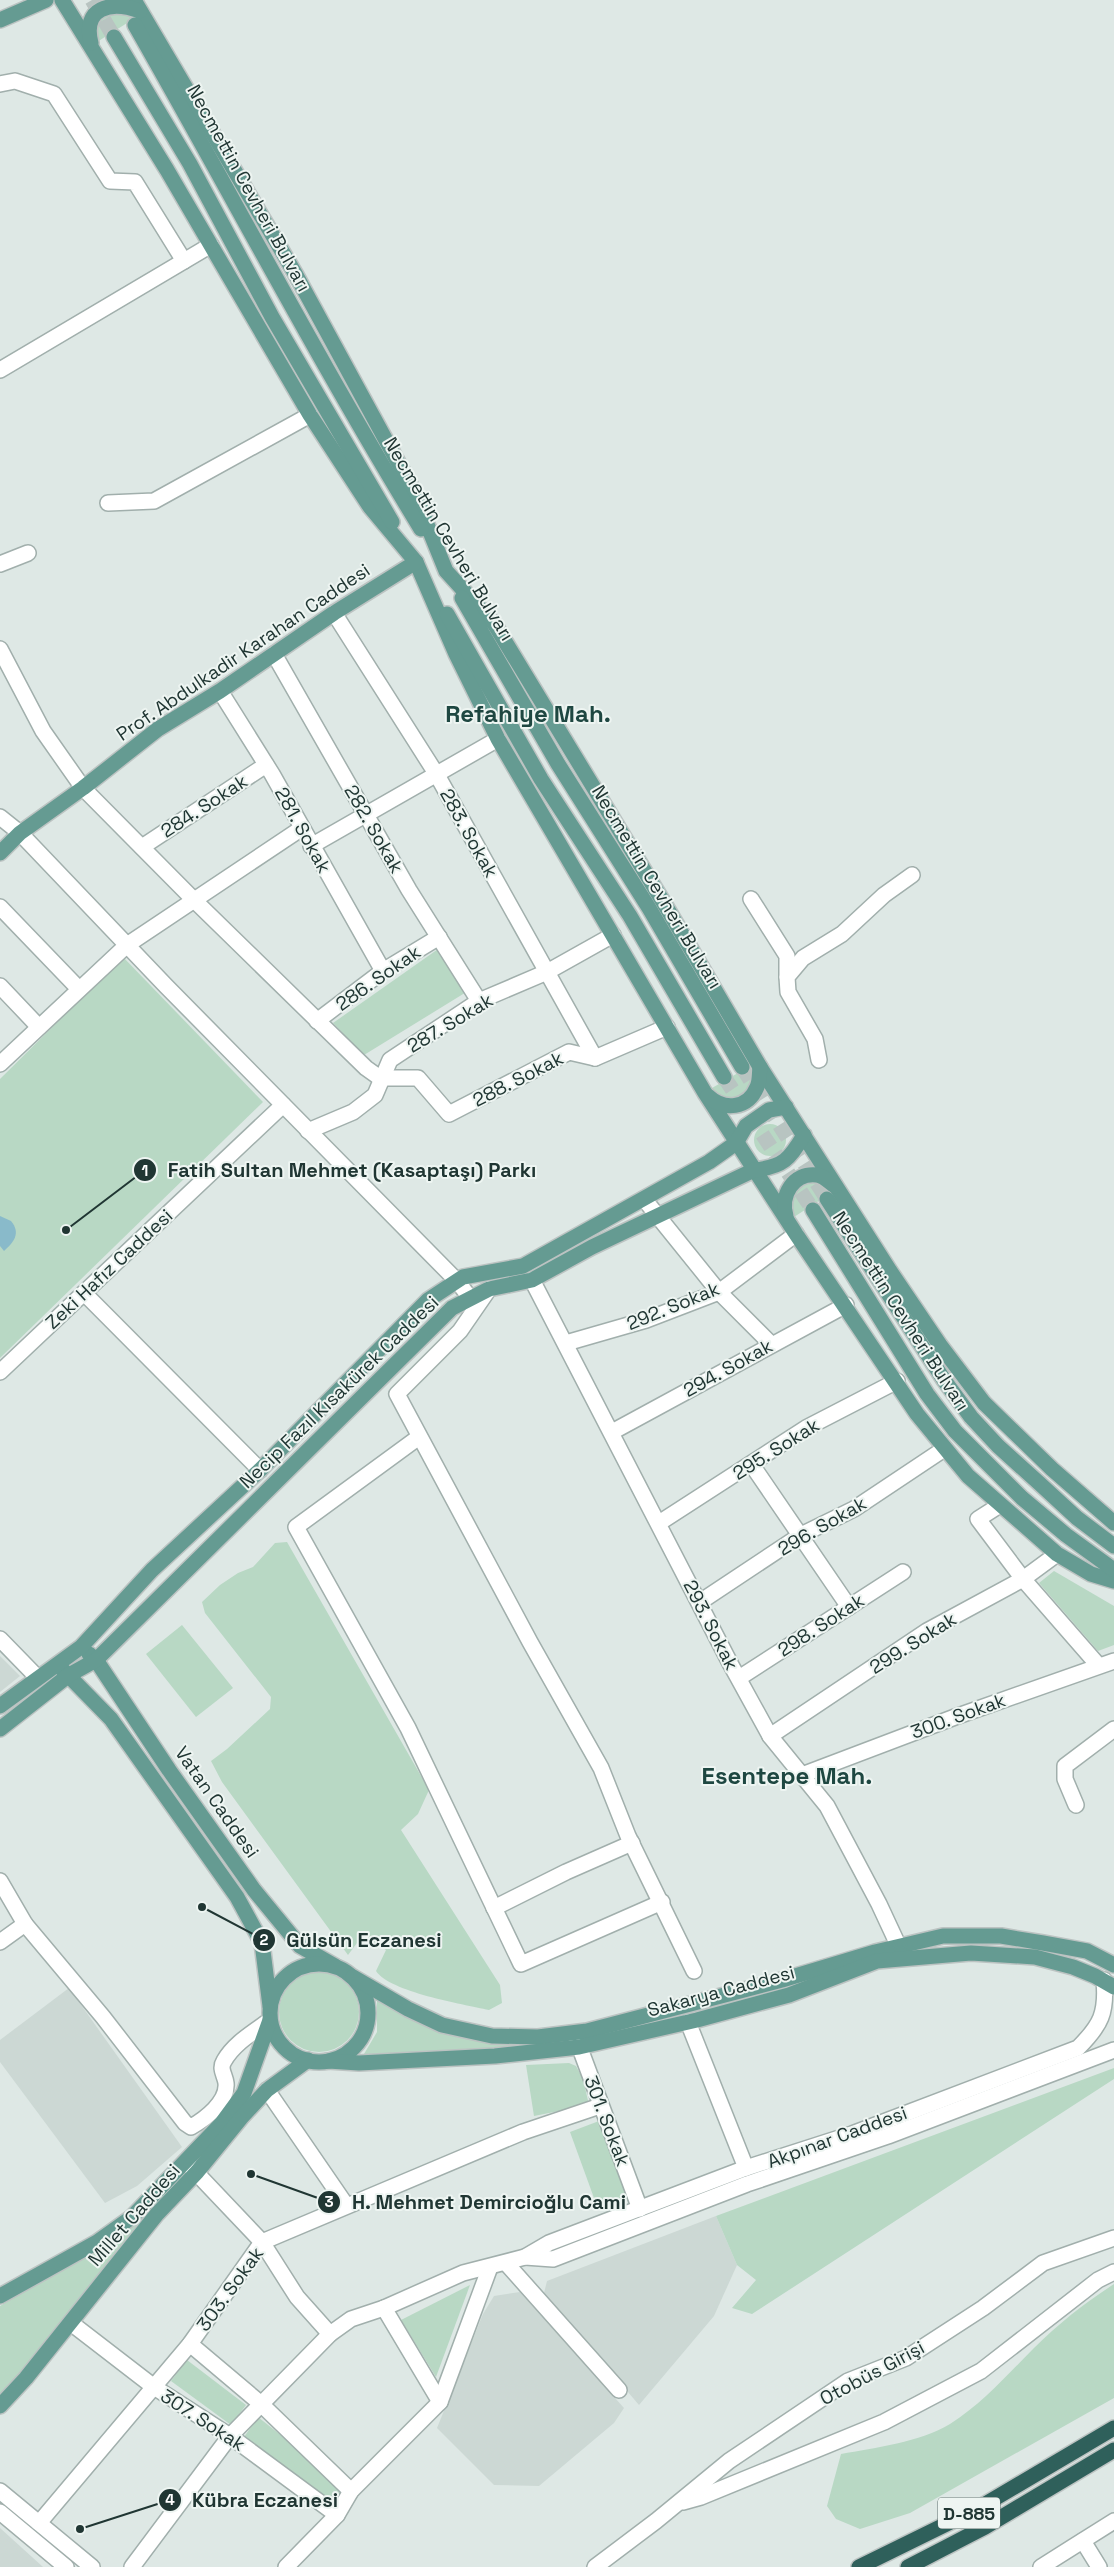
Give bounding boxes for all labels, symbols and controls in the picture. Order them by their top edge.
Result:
street label: Necmettin Cevheri Bulvarı [182,80,316,296]
street label: Necmettin Cevheri Bulvarı [378,433,520,645]
street label: Prof. Abdulkadir Karahan Caddesi [111,558,375,746]
district label: Refahiye Mah. [445,698,611,729]
street label: 284. Sokak [156,769,252,843]
street label: 282. Sokak [339,780,409,878]
street label: Necmettin Cevheri Bulvarı [586,781,728,993]
street label: 281. Sokak [269,782,337,878]
street label: 283. Sokak [434,784,504,882]
street label: 286. Sokak [330,940,426,1016]
street label: 287. Sokak [402,988,498,1058]
street label: 288. Sokak [468,1045,568,1113]
callout: Fatih Sultan Mehmet (Kasaptaşı) Parkı [132,1153,546,1188]
text: Fatih Sultan Mehmet (Kasaptaşı) Parkı [168,1157,536,1183]
text: 1 [142,1161,148,1180]
street label: Zeki Hafız Caddesi [40,1203,178,1335]
street label: Necmettin Cevheri Bulvarı [827,1206,975,1416]
street label: 292. Sokak [623,1276,723,1336]
street label: Necip Fazıl Kısakürek Caddesi [234,1290,444,1494]
street label: 294. Sokak [679,1333,777,1403]
street label: 295. Sokak [728,1412,824,1486]
street label: 296. Sokak [773,1491,871,1561]
street label: 293. Sokak [678,1576,744,1674]
street label: 298. Sokak [773,1588,869,1662]
street label: 299. Sokak [865,1606,961,1680]
street label: 300. Sokak [907,1687,1009,1745]
street label: Vatan Caddesi [169,1741,265,1863]
district label: Esentepe Mah. [702,1760,872,1791]
callout: Gülsün Eczanesi [251,1922,452,1957]
text: Gülsün Eczanesi [286,1927,442,1953]
text: 2 [260,1930,269,1949]
street label: Sakarya Caddesi [645,1959,797,2023]
street label: 301. Sokak [578,2072,636,2170]
street label: Akpınar Caddesi [764,2100,910,2174]
street label: Millet Caddesi [83,2158,185,2272]
callout: H. Mehmet Demircioğlu Cami [317,2185,637,2220]
text: H. Mehmet Demircioğlu Cami [352,2189,626,2215]
text: 3 [324,2192,334,2211]
street label: 303. Sokak [191,2242,269,2336]
street label: Otobüs Girişi [815,2335,929,2411]
street label: 307. Sokak [156,2383,250,2457]
callout: Kübra Eczanesi [157,2482,348,2517]
text: Kübra Eczanesi [192,2487,338,2513]
text: 4 [165,2490,175,2509]
road number: D-885 [938,2498,1000,2528]

